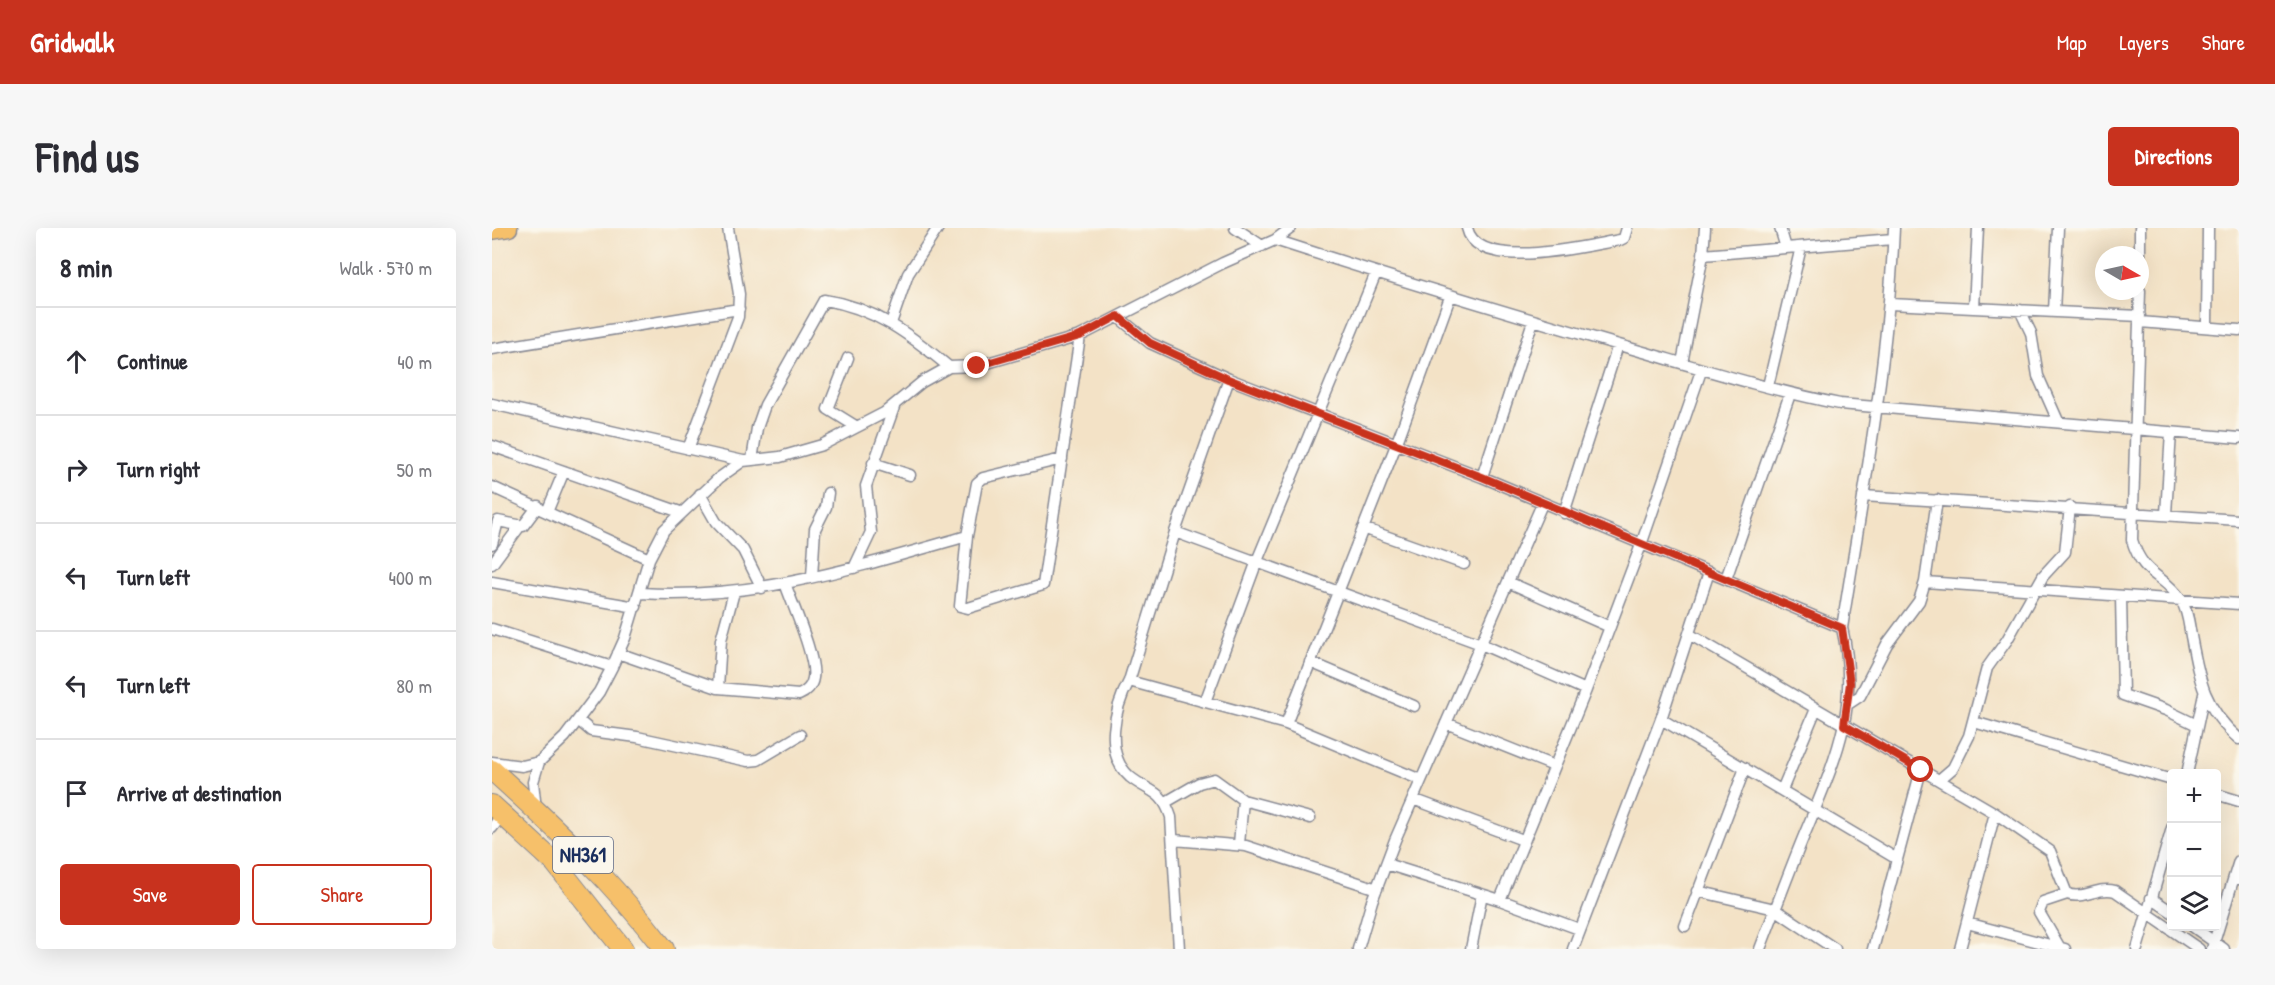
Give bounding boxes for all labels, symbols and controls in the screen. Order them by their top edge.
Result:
text: Gridwalk [30,23,114,61]
text: Map [2057,28,2086,57]
text: Layers [2119,28,2169,57]
text: Share [2202,28,2245,57]
button: Directions [2108,127,2239,186]
text: Find us [36,128,139,185]
north arrow [2095,246,2149,300]
text: 8 min [60,250,113,285]
text: Walk · 570 m [340,254,432,281]
icon: ahead [60,345,93,378]
text: Continue [117,346,188,376]
text: 40 m [397,348,432,375]
route end [963,352,989,378]
icon: right [60,453,93,486]
text: Turn right [117,454,200,484]
text: 50 m [396,456,432,483]
icon: left [60,561,93,594]
text: Turn left [117,562,190,592]
text: 400 m [388,564,432,591]
icon: left [60,669,93,702]
text: Turn left [117,670,190,700]
text: 80 m [396,672,432,699]
route start [1907,756,1933,782]
map controls [2167,769,2221,931]
button: + [2167,769,2221,823]
icon: arrive [60,777,93,810]
text: Arrive at destination [117,778,282,808]
button: − [2167,823,2221,877]
road number: NH361 [553,837,613,873]
button: Save [60,864,240,925]
button: Share [252,864,432,925]
button: layers [2167,877,2221,931]

